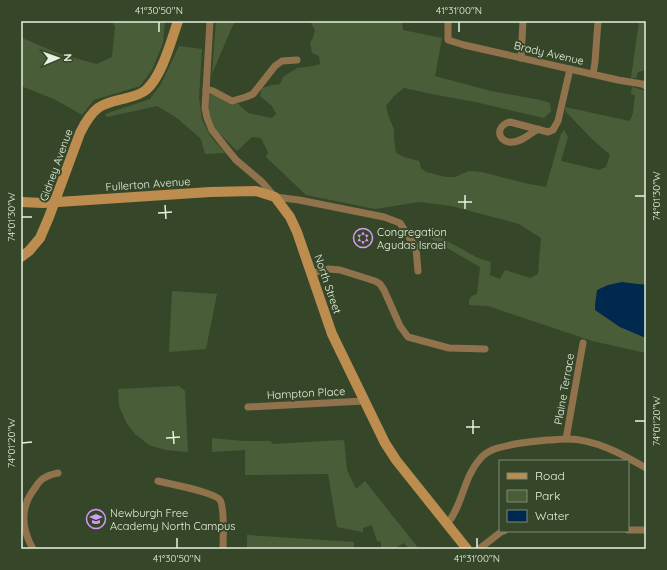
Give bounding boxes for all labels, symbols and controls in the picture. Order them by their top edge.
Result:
text: 41°30'50"N [135,4,183,17]
text: 41°31'00"N [436,4,482,17]
north arrow [38,38,78,78]
street label: Brady Avenue [513,38,585,68]
text: N [61,53,75,62]
street label: Gidney Avenue [36,127,76,203]
text: 74°01'30"W [650,171,663,221]
street label: Fullerton Avenue [105,174,191,194]
text: 74°01'30"W [5,192,18,242]
place label: Congregation Agudas Israel [377,225,447,252]
synagogue icon: Congregation Agudas Israel [352,227,374,249]
street label: North Street [311,252,345,316]
street label: Plaine Terrace [551,352,577,426]
street label: Hampton Place [266,384,346,402]
text: 74°01'20"W [650,396,663,446]
text: 74°01'20"W [5,418,18,468]
legend [499,460,629,532]
text: Road [535,468,565,483]
text: Park [535,488,560,503]
place label: Newburgh Free Academy North Campus [110,506,235,533]
school or university icon: Newburgh Free Academy North Campus [85,508,107,530]
text: Water [535,508,570,523]
text: 41°30'50"N [153,552,201,565]
text: 41°31'00"N [454,552,500,565]

